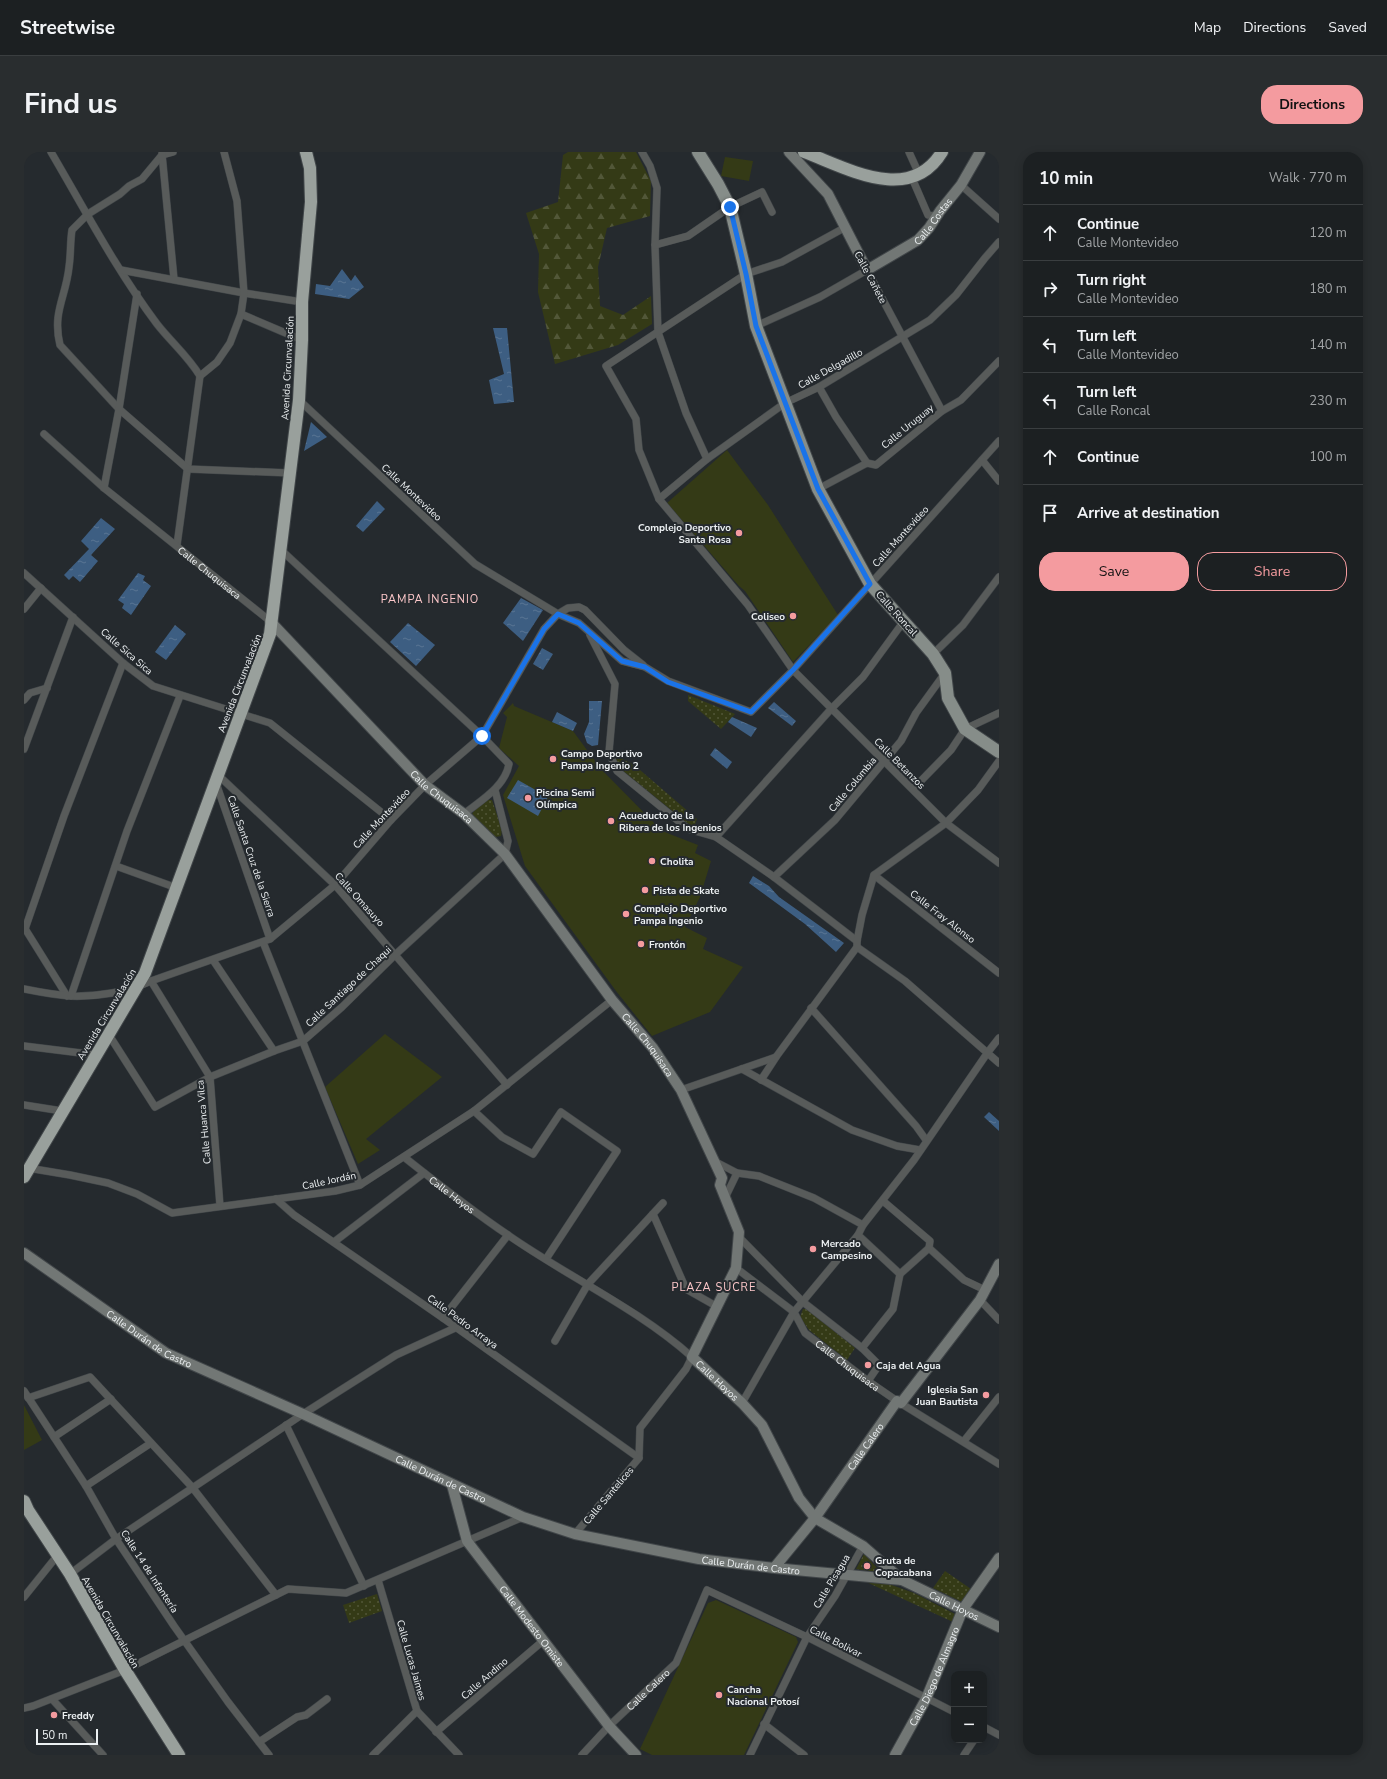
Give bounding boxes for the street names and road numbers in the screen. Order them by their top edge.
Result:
street label: Calle Costas [912,195,956,249]
street label: Calle Cañete [850,249,890,306]
street label: Avenida Circunvalación [278,316,298,421]
street label: Calle Delgadillo [796,345,866,392]
street label: Calle Uruguay [878,401,938,452]
street label: Calle Montevideo [378,461,445,525]
street label: Calle Montevideo [869,503,932,570]
street label: Calle Chuquisaca [174,544,244,603]
street label: Calle Roncal [872,588,920,639]
street label: Calle Sica Sica [97,625,155,678]
street label: Avenida Circunvalación [215,632,265,735]
street label: Calle Betanzos [871,735,928,793]
street label: Calle Colombia [826,754,880,815]
street label: Calle Chuquisaca [407,767,476,827]
street label: Calle Montevideo [350,785,414,852]
street label: Calle Santa Cruz de la Sierra [224,794,279,919]
street label: Calle Omasuyo [331,870,388,930]
street label: Calle Fray Alonso [907,887,978,947]
street label: Calle Santiago de Chaqui [303,943,395,1030]
street label: Avenida Circunvalación [74,966,140,1063]
street label: Calle Chuquisaca [618,1010,676,1080]
street label: Calle Huanca Vilca [193,1079,215,1165]
street label: Calle Jordán [301,1168,357,1194]
street label: Calle Hoyos [426,1173,477,1217]
street label: Calle Pedro Arraya [424,1291,501,1352]
street label: Calle Durán de Castro [103,1307,194,1372]
street label: Calle Chuquisaca [812,1337,882,1395]
street label: Calle Hoyos [692,1357,741,1405]
street label: Calle Calero [844,1420,888,1474]
street label: Calle Durán de Castro [393,1452,489,1507]
street label: Calle Santelices [580,1464,637,1528]
street label: Calle 14 de Infantería [117,1527,181,1616]
street label: Calle Pisagua [810,1552,854,1611]
street label: Calle Durán de Castro [701,1553,801,1578]
street label: Avenida Circunvalación [78,1574,142,1671]
street label: Calle Modesto Omiste [496,1583,567,1670]
street label: Calle Hoyos [926,1588,981,1624]
street label: Calle Lucas Jaimes [393,1618,429,1702]
street label: Calle Bolivar [807,1623,865,1661]
street label: Calle Diego de Almagro [906,1624,963,1729]
street label: Calle Andino [458,1654,511,1703]
street label: Calle Calero [624,1666,674,1714]

